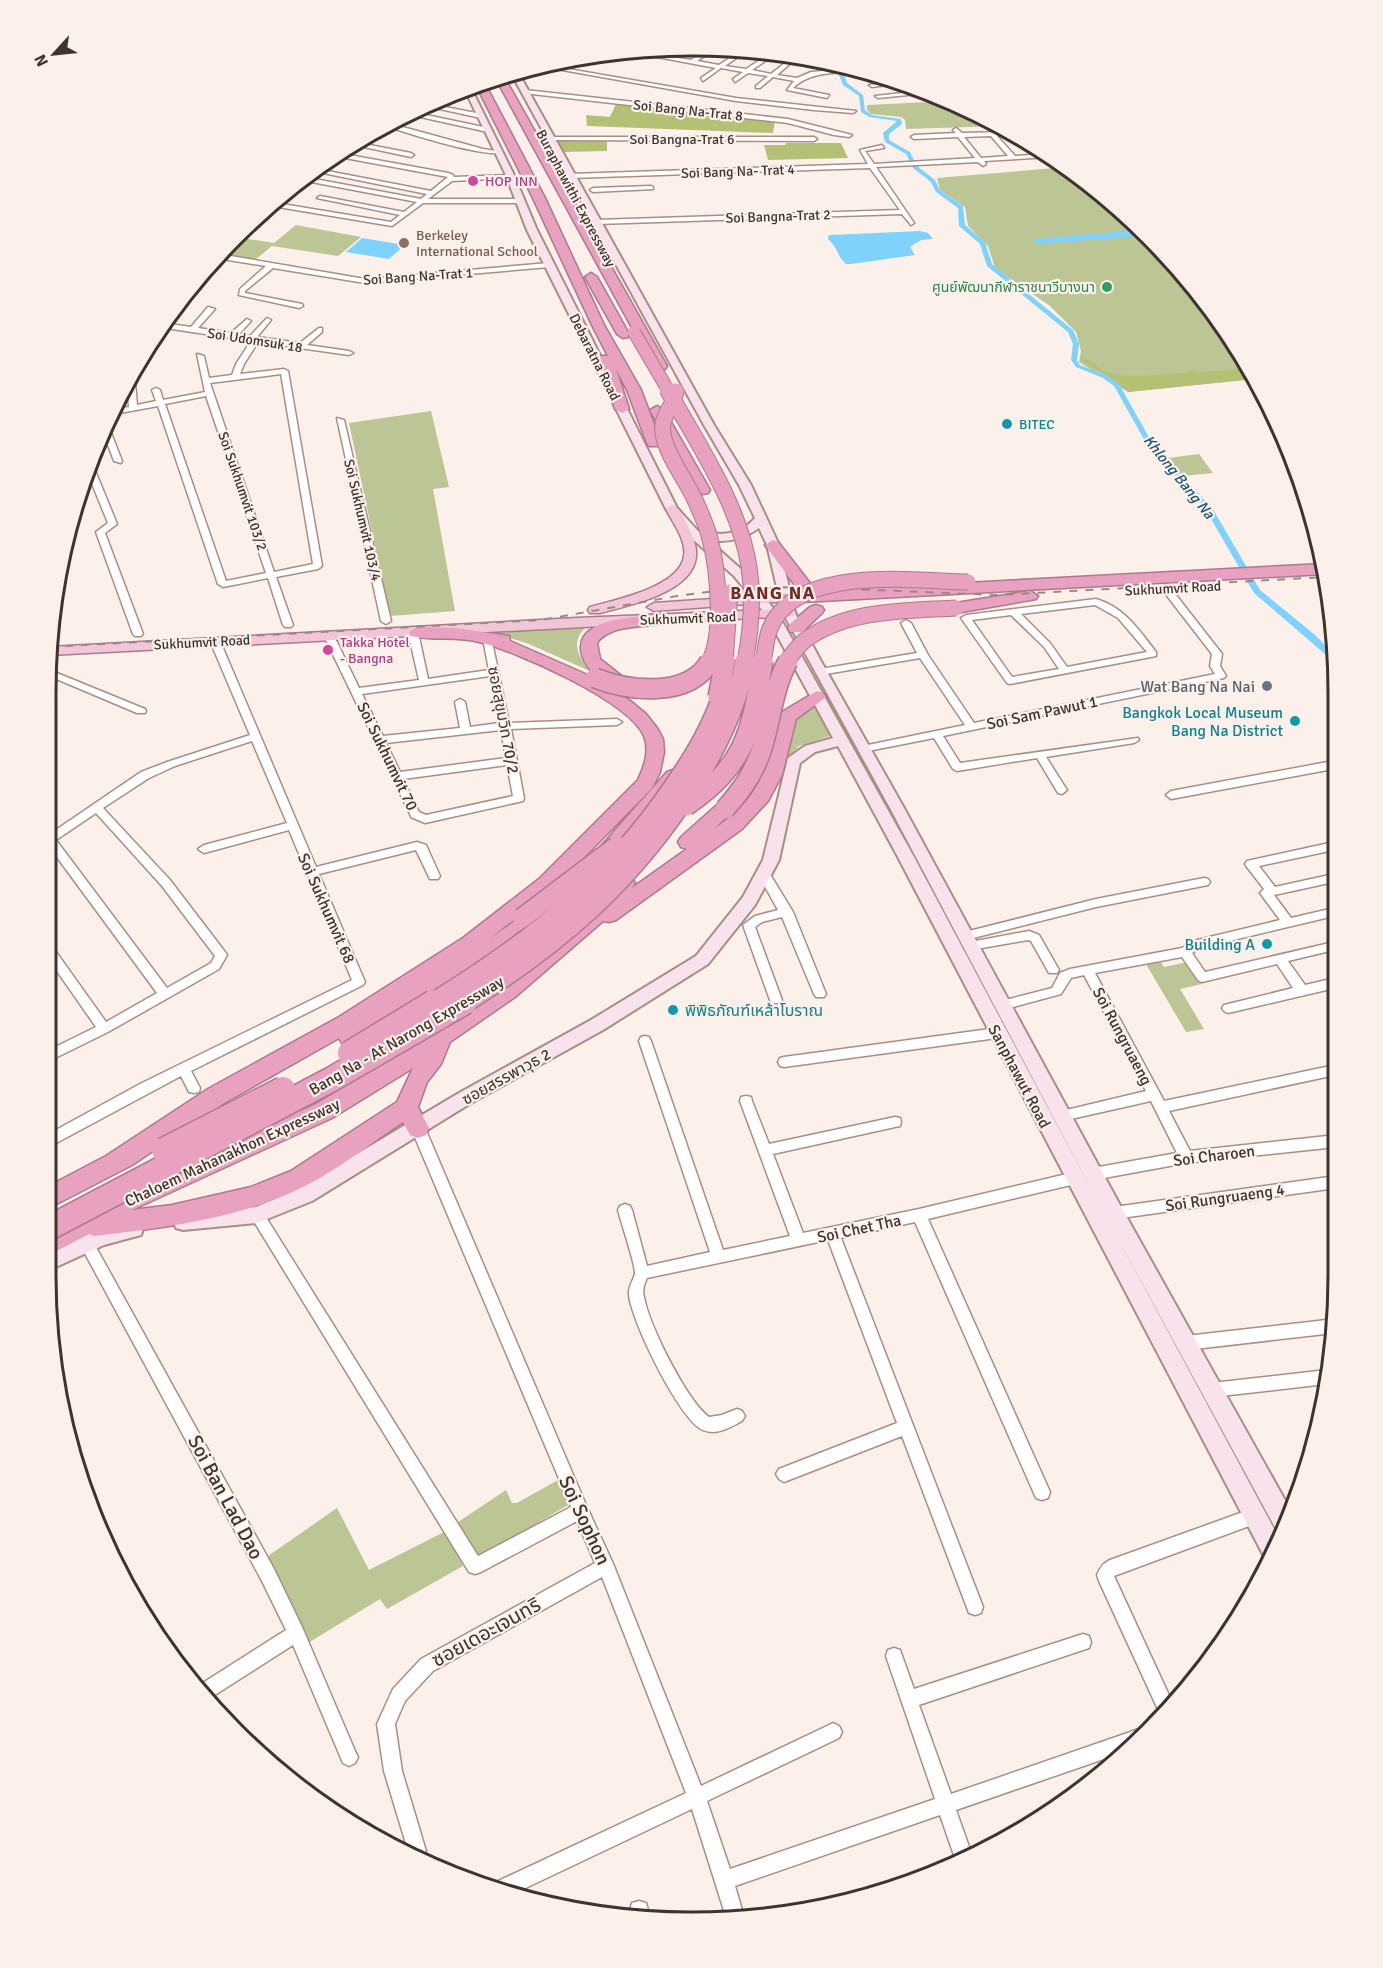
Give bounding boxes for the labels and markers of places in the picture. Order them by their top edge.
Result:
place label: HOP INN [485,173,538,190]
marker: HOP INN [466,174,480,188]
place label: Berkeley International School [416,227,538,260]
marker: Berkeley International School [397,236,411,250]
place label: ศูนย์พัฒนากีฬาราชนาวีบางนา [932,279,1095,296]
marker: ศูนย์พัฒนากีฬาราชนาวีบางนา [1100,280,1114,294]
place label: BITEC [1019,416,1055,433]
marker: BITEC [1000,417,1014,431]
place label: Takka Hotel - Bangna [340,634,410,667]
marker: Takka Hotel - Bangna [321,643,335,657]
place label: Wat Bang Na Nai [1141,677,1255,697]
marker: Wat Bang Na Nai [1260,679,1274,693]
place label: Bangkok Local Museum Bang Na District [1122,703,1283,741]
marker: Bangkok Local Museum Bang Na District [1288,714,1302,728]
place label: Building A [1184,935,1255,955]
marker: Building A [1260,937,1274,951]
place label: พิพิธภัณฑ์เหล้าโบราณ [685,1001,823,1021]
marker: พิพิธภัณฑ์เหล้าโบราณ [666,1003,680,1017]

